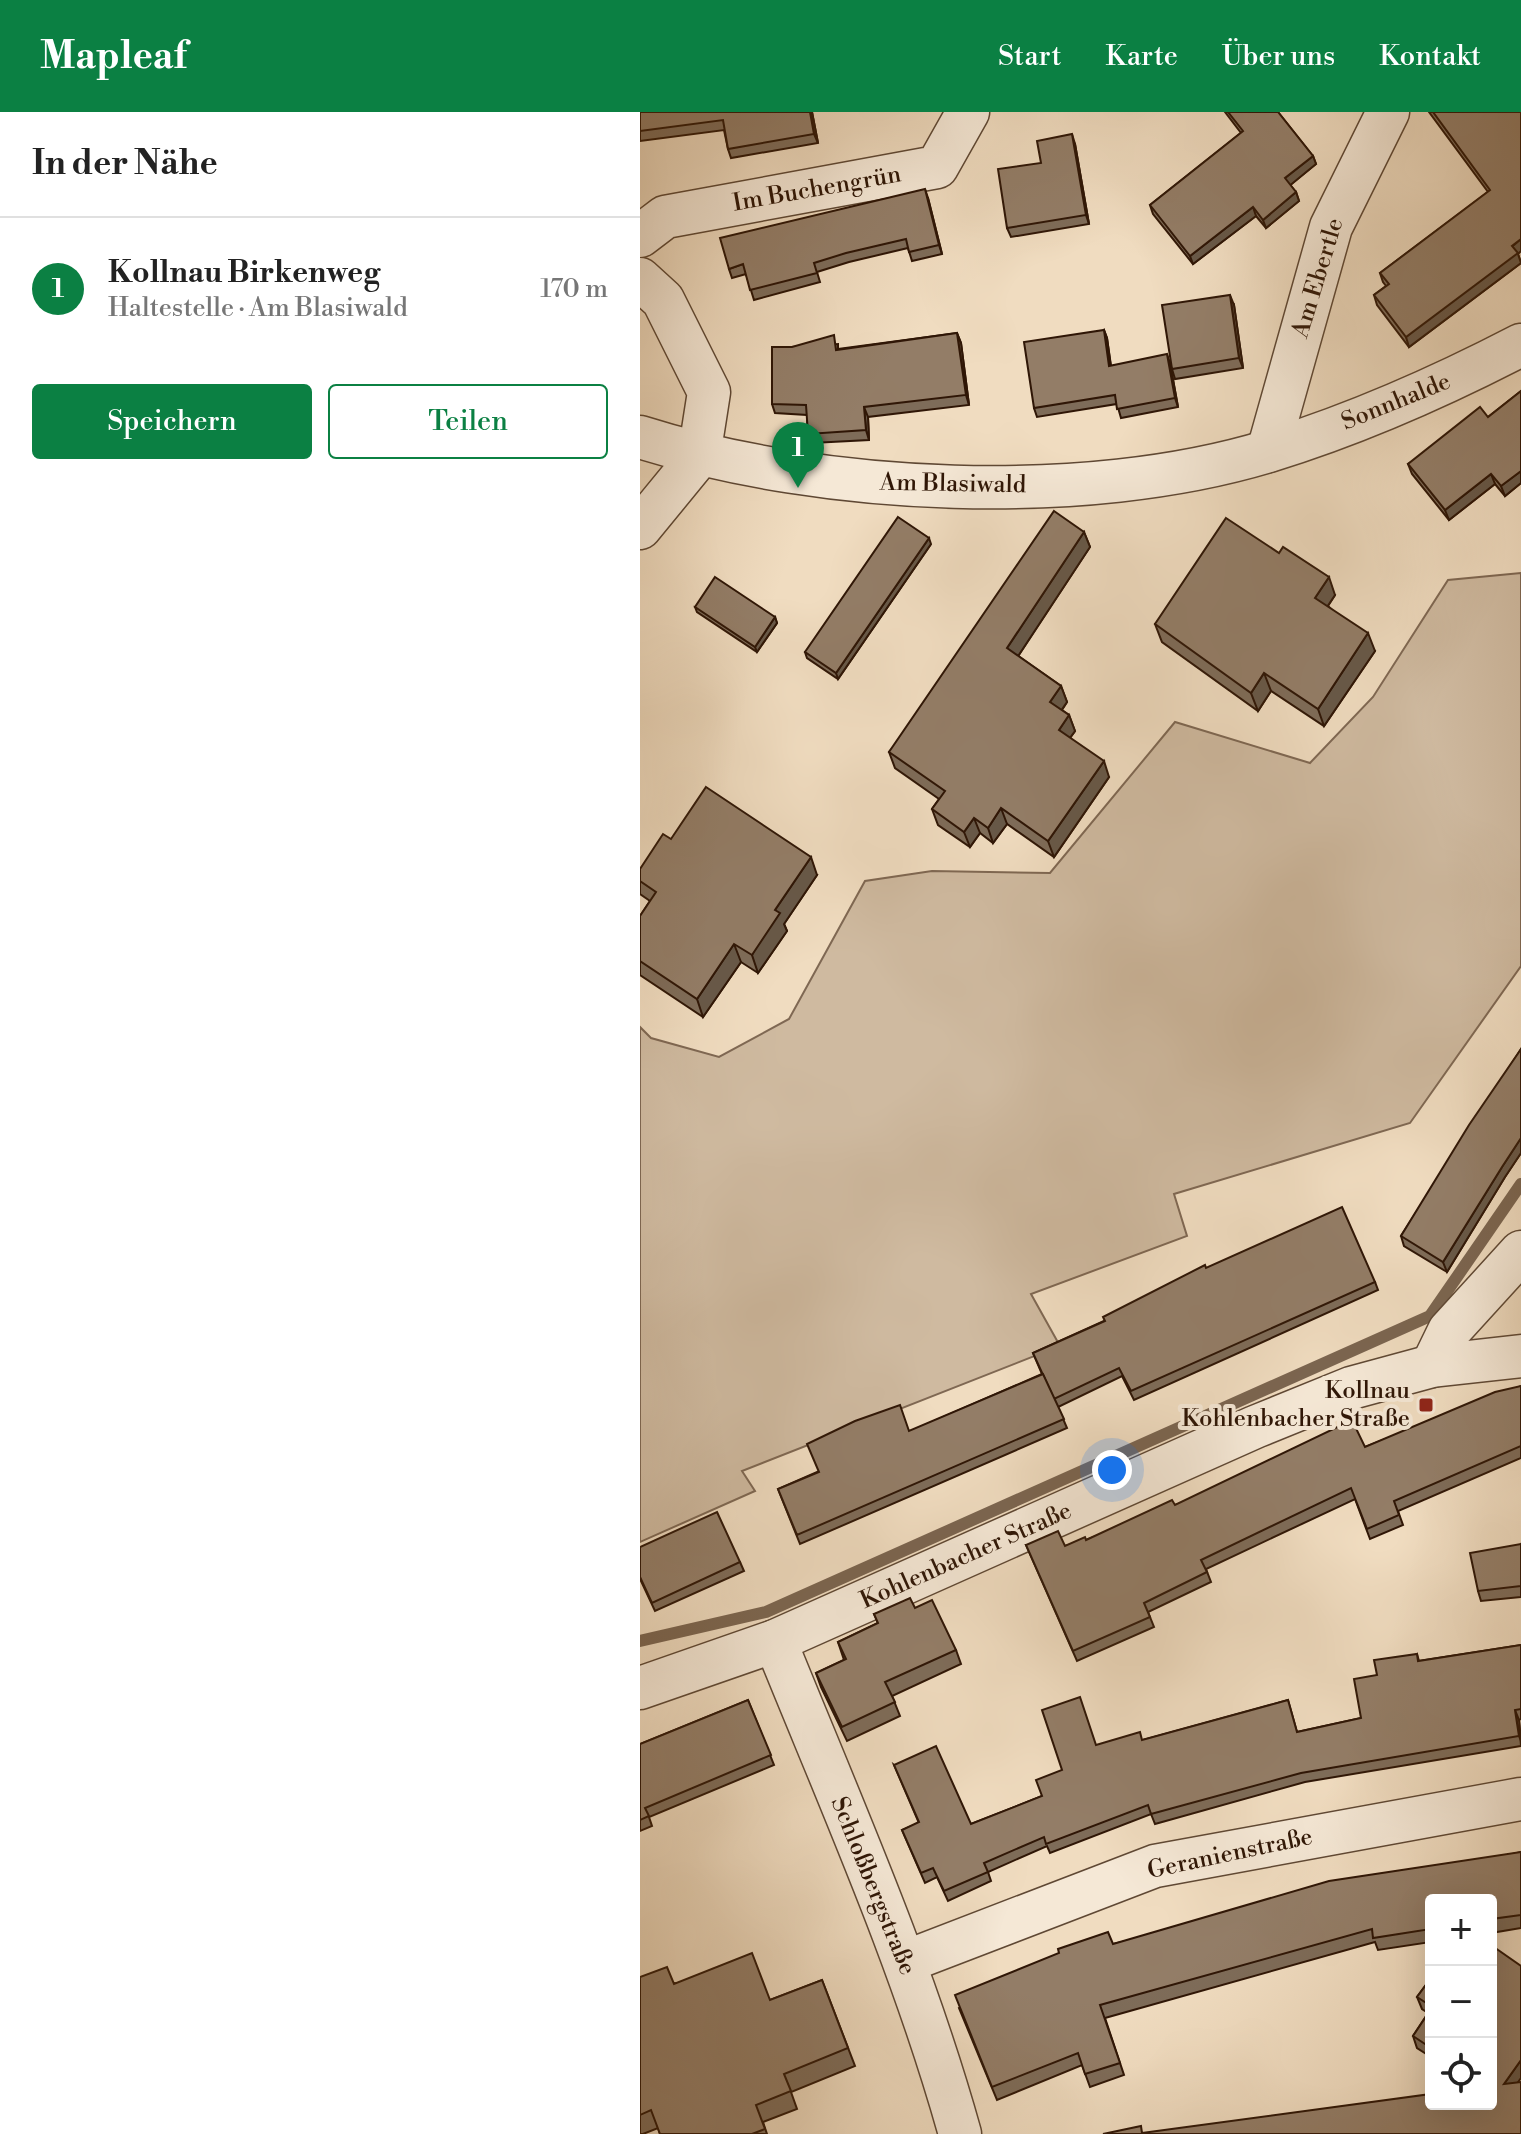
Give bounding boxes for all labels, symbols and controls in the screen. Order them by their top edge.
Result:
text: Mapleaf [40,33,187,80]
text: Start [998,39,1061,74]
text: Karte [1105,39,1178,74]
text: Über uns [1222,39,1335,74]
text: Kontakt [1379,39,1481,74]
text: In der Nähe [32,143,218,185]
street label: Im Buchengrün [731,159,903,219]
street label: Am Ebertle [1285,214,1350,343]
text: Kollnau Birkenweg [108,254,380,292]
text: 1 [52,273,64,305]
text: 170 m [540,273,608,305]
text: Haltestelle · Am Blasiwald [108,292,408,324]
street label: Sonnhalde [1337,367,1455,437]
button: Speichern [32,384,312,459]
button: Teilen [328,384,608,459]
pin: 1 [772,422,824,488]
street label: Am Blasiwald [878,468,1027,500]
place label: Kollnau Kohlenbacher Straße [1182,1376,1410,1434]
marker: Kollnau Kohlenbacher Straße [1417,1396,1435,1414]
your location [1092,1450,1132,1490]
street label: Kohlenbacher Straße [856,1496,1076,1616]
street label: Schloßbergstraße [824,1792,922,1980]
street label: Geranienstraße [1145,1822,1315,1886]
map controls [1425,1894,1497,2110]
button: + [1425,1894,1497,1966]
button: − [1425,1966,1497,2038]
button: locate [1425,2038,1497,2110]

